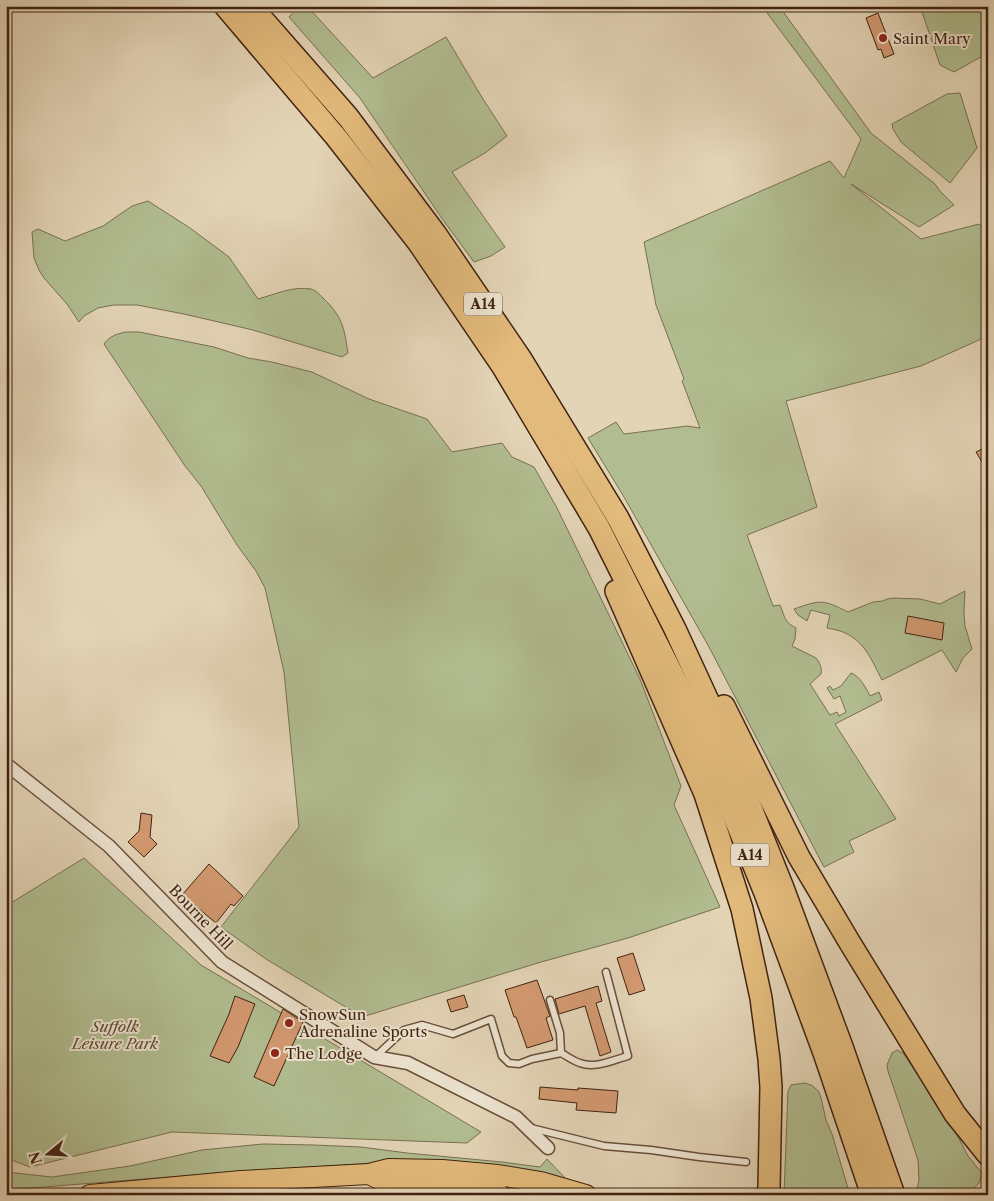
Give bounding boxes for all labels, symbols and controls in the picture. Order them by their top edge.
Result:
place label: Saint Mary [893,29,971,48]
marker: Saint Mary [877,32,889,44]
road number: A14 [464,292,502,316]
road number: A14 [731,844,769,866]
street label: Bourne Hill [165,880,237,954]
place label: SnowSun Adrenaline Sports [298,1005,427,1041]
park label: Suffolk Leisure Park [71,1017,158,1053]
marker: SnowSun Adrenaline Sports [283,1017,295,1029]
place label: The Lodge [285,1044,362,1063]
marker: The Lodge [269,1047,281,1059]
north arrow [22,1128,72,1178]
text: N [25,1149,46,1167]

